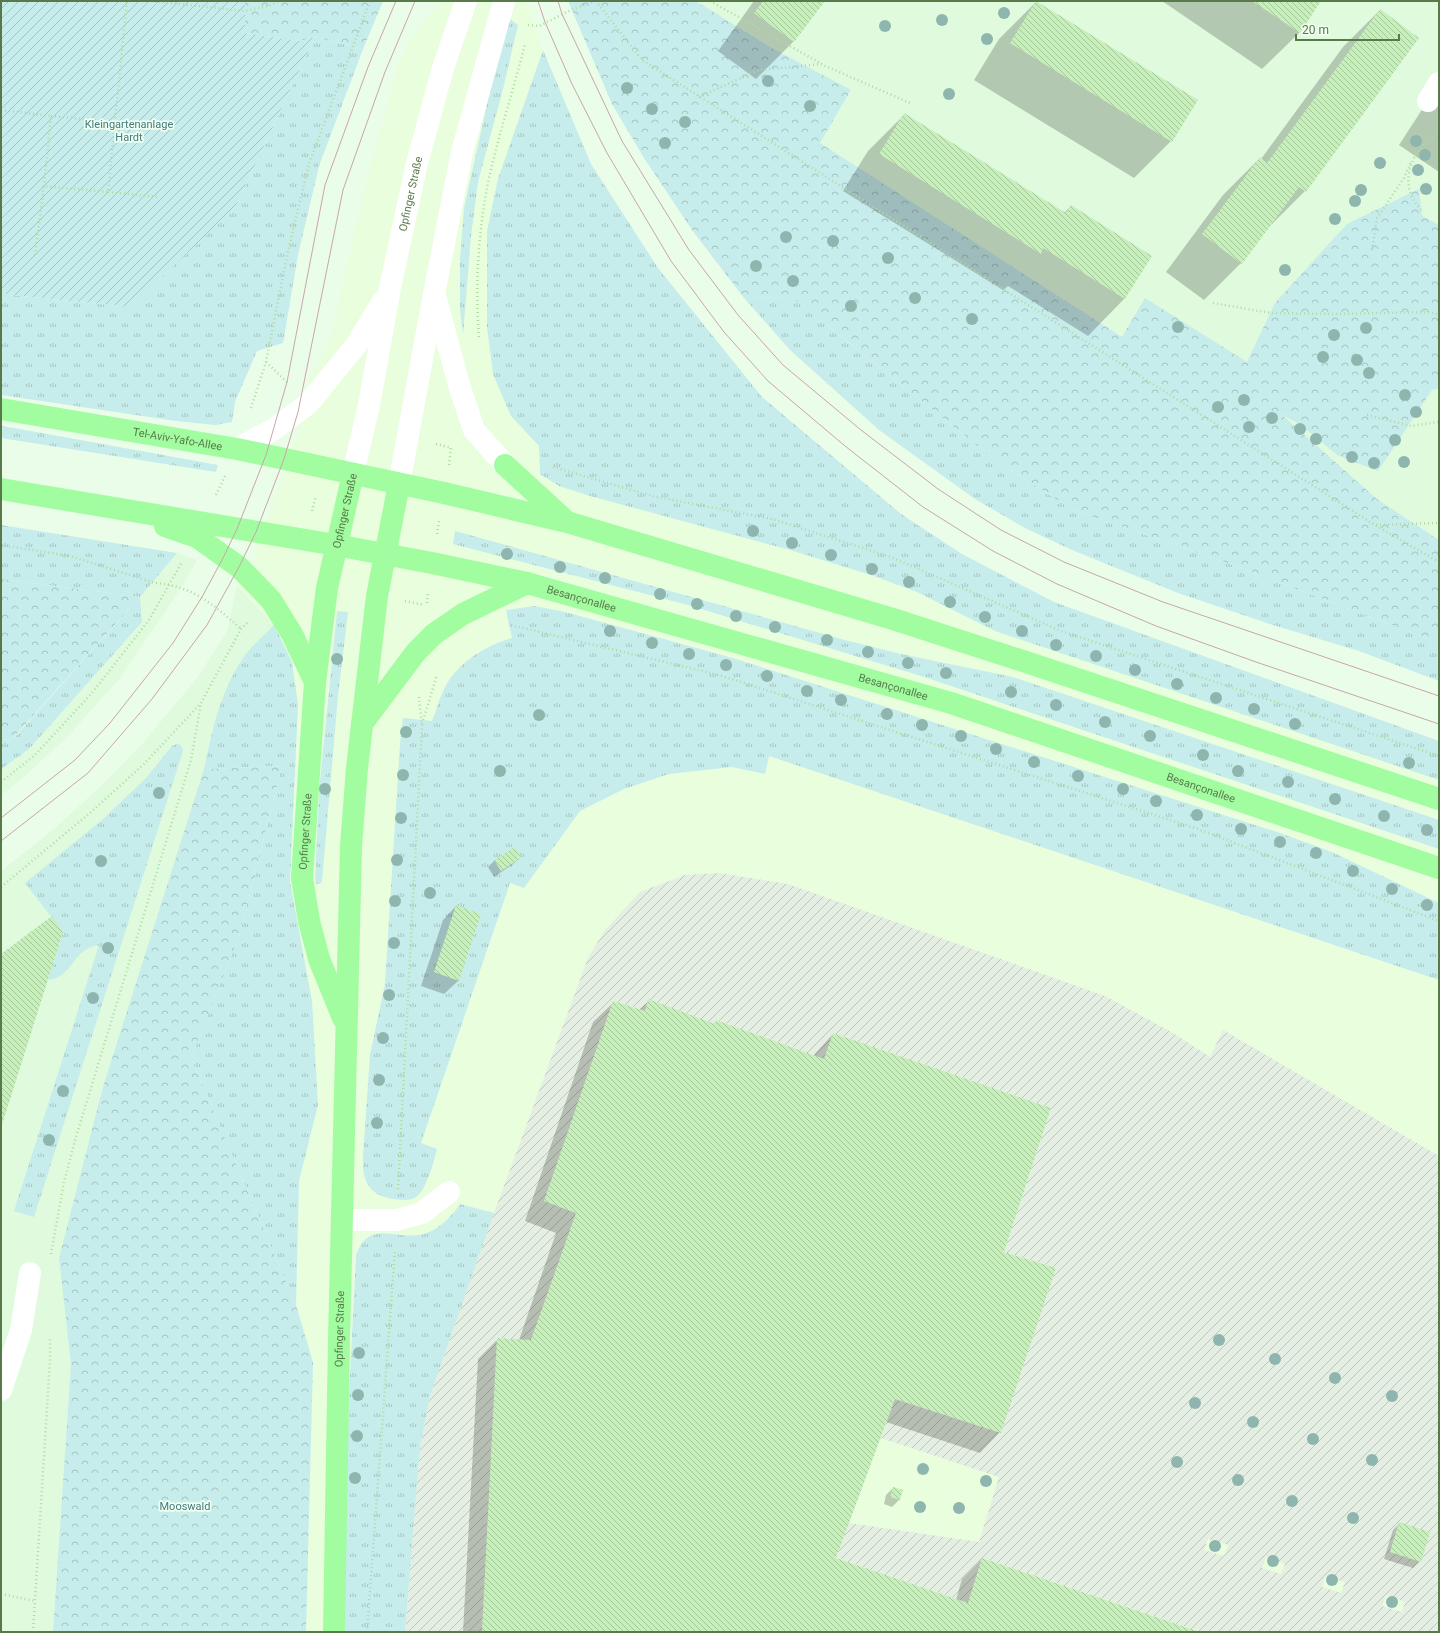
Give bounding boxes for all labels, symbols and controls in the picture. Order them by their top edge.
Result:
scale bar [1296,16,1399,42]
text: 20 m [1302,23,1329,37]
park label: Kleingartenanlage Hardt [85,118,173,144]
street label: Opfinger Straße [396,155,425,233]
street label: Tel-Aviv-Yafo-Allee [132,425,223,453]
street label: Opfinger Straße [330,472,359,549]
street label: Besançonallee [545,582,618,614]
street label: Besançonallee [857,671,930,703]
street label: Besançonallee [1165,770,1237,805]
street label: Opfinger Straße [296,793,314,870]
street label: Opfinger Straße [332,1291,347,1367]
park label: Mooswald [160,1500,210,1513]

